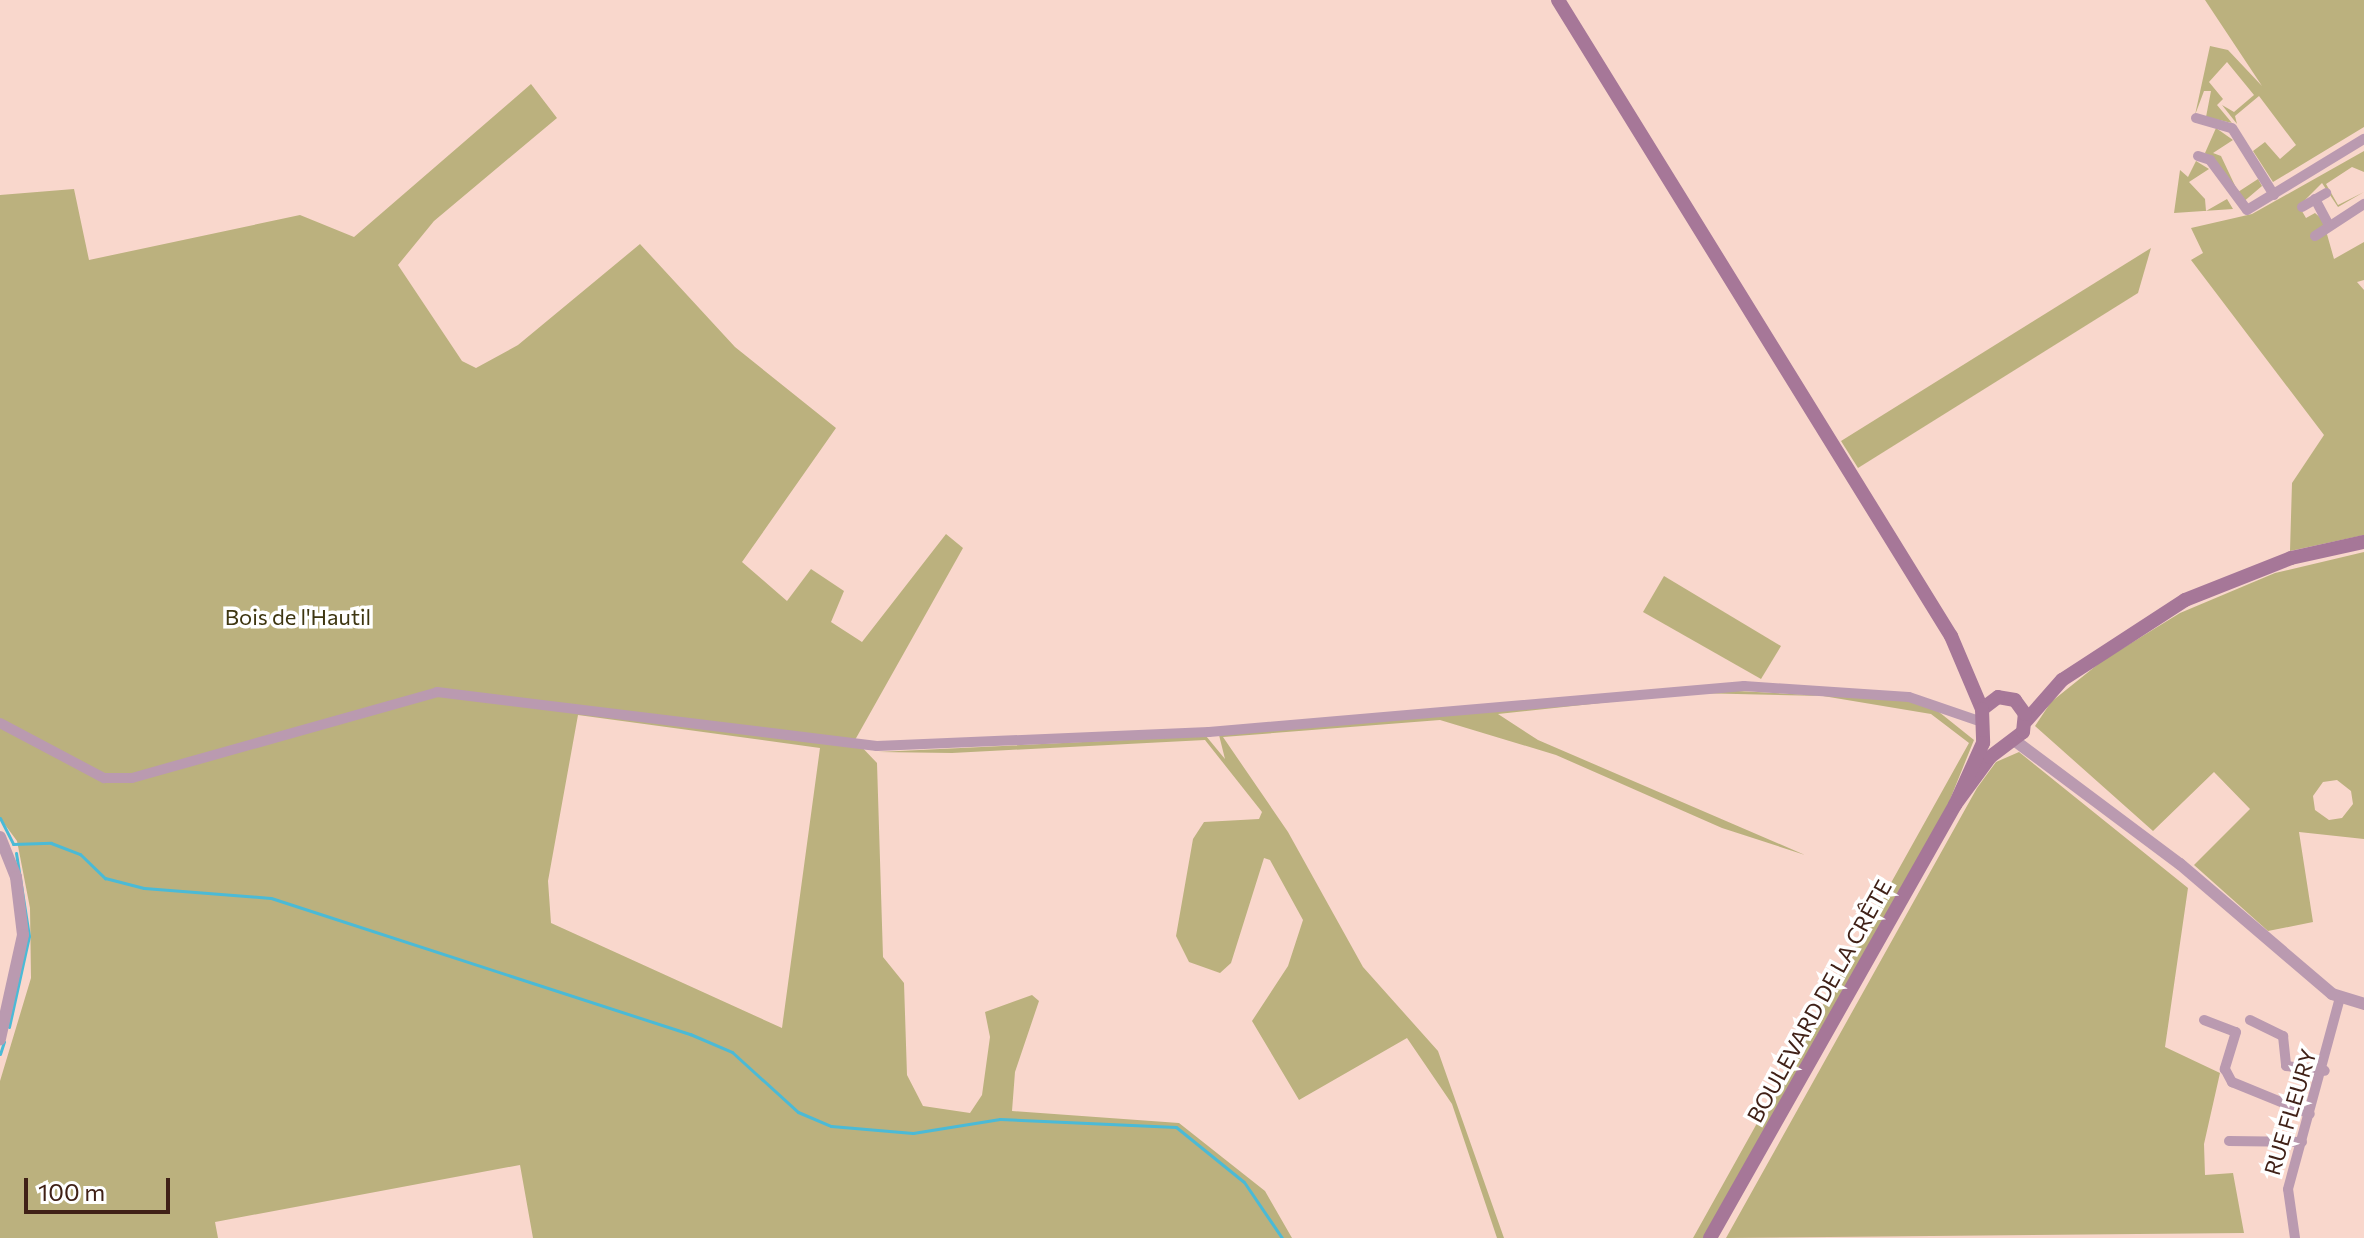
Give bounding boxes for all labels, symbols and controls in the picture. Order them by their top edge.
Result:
park label: Bois de l'Hautil [225,604,371,630]
street label: BOULEVARD DE LA CRÊTE [1741,875,1897,1127]
street label: RUE FLEURY [2258,1046,2322,1178]
scale bar [28,1162,174,1212]
text: 100 m [38,1177,105,1206]

